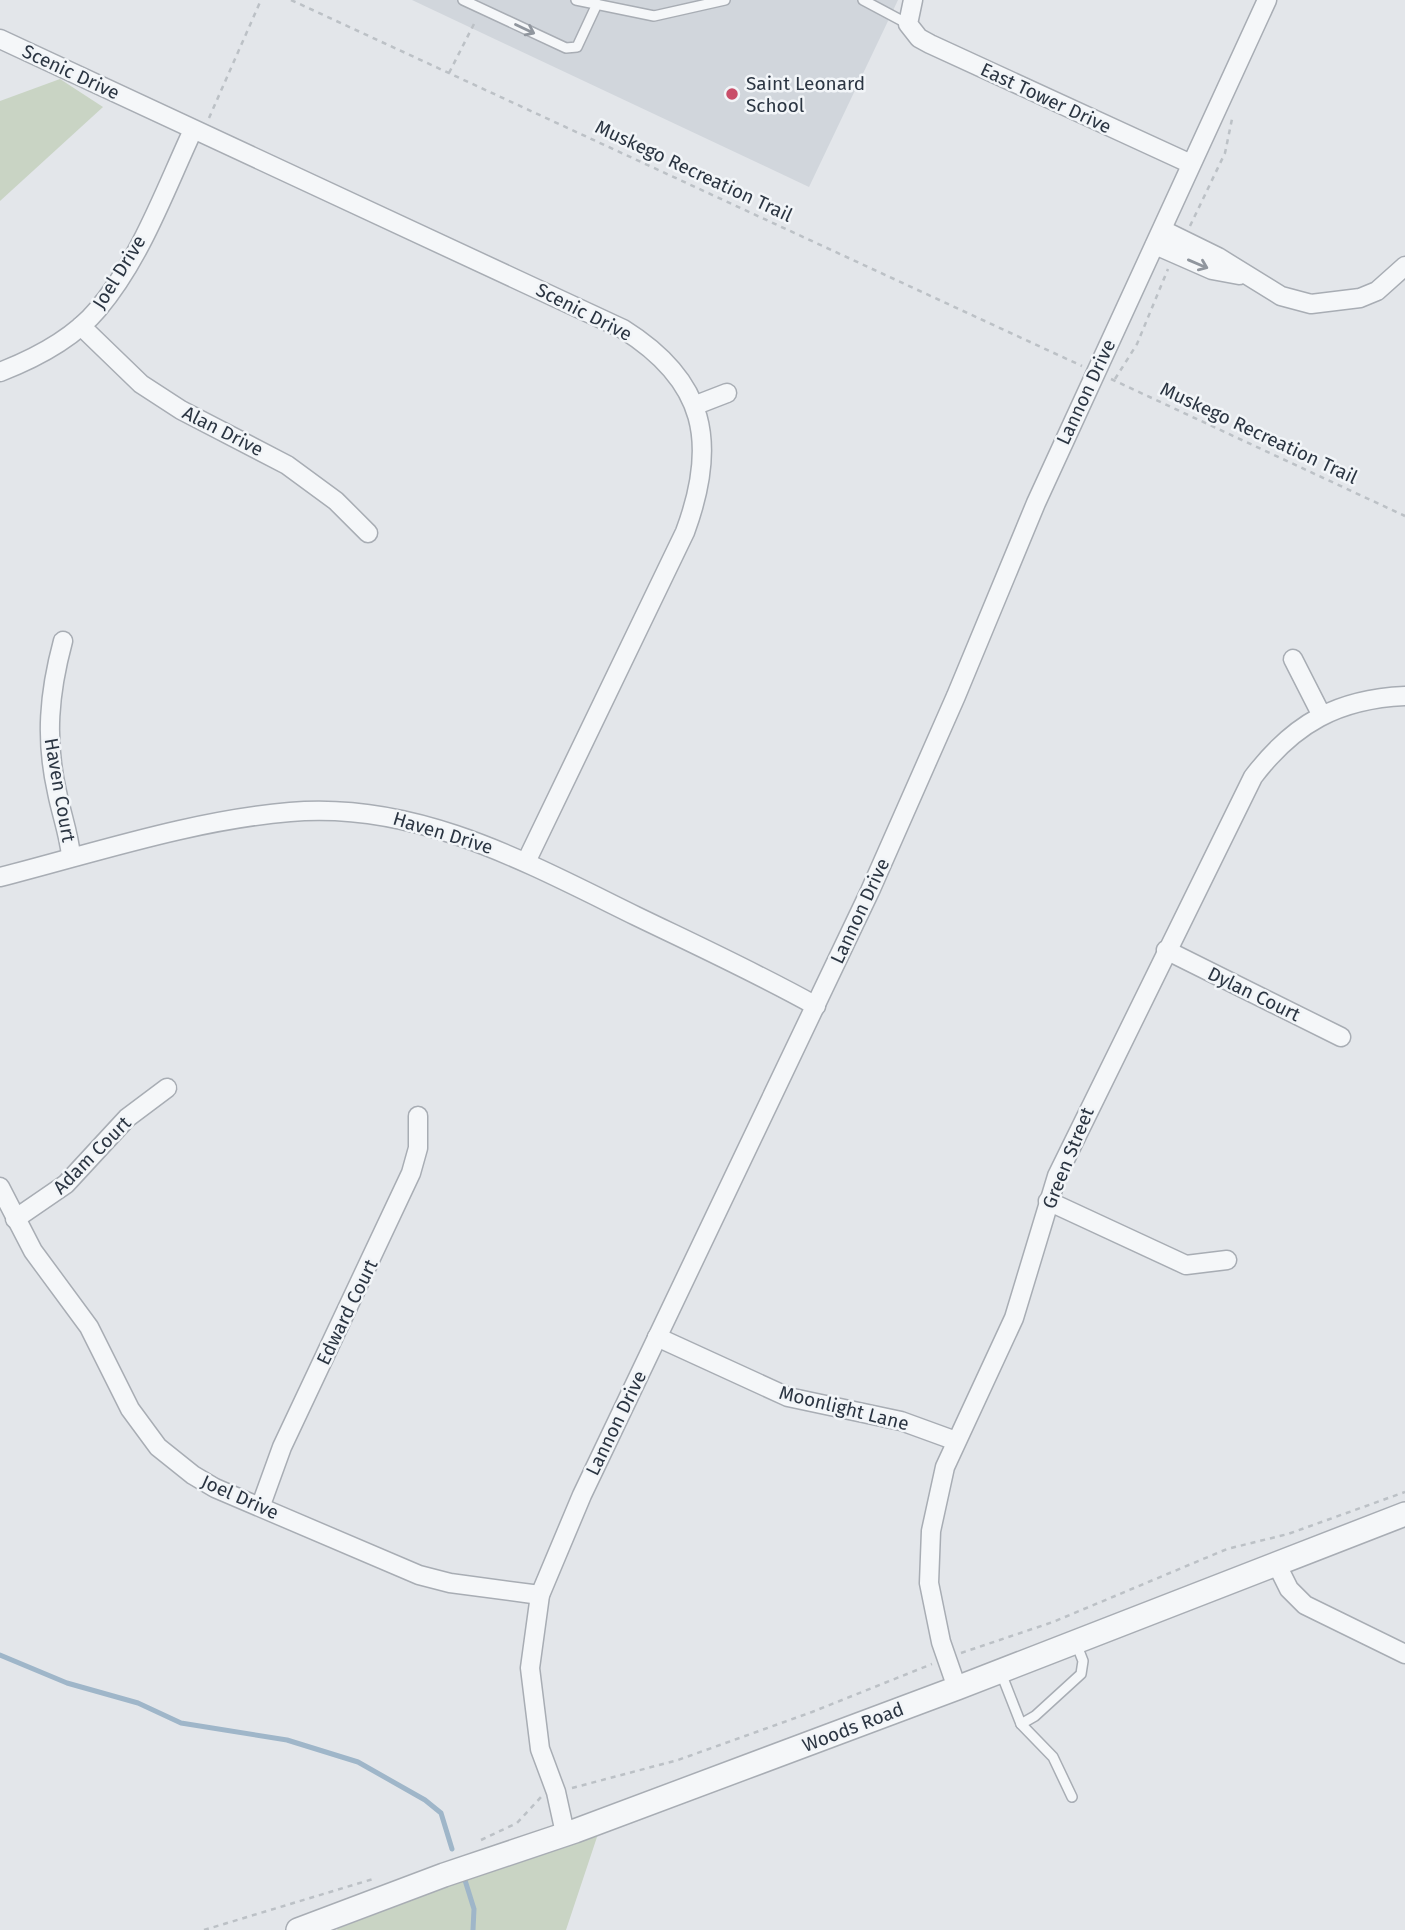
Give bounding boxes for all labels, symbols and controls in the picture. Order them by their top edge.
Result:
one-way arrow [514,23,535,36]
street label: Scenic Drive [19,39,123,105]
street label: East Tower Drive [977,58,1115,138]
place label: Saint Leonard School [746,72,865,117]
marker: Saint Leonard School [724,86,740,102]
street label: Muskego Recreation Trail [592,115,797,227]
street label: Joel Drive [87,231,151,313]
one-way arrow [1186,258,1208,271]
street label: Scenic Drive [532,278,636,346]
street label: Lannon Drive [1052,336,1120,448]
street label: Muskego Recreation Trail [1157,377,1362,489]
street label: Alan Drive [179,401,267,461]
street label: Haven Court [40,736,80,844]
street label: Haven Drive [390,807,496,859]
street label: Lannon Drive [826,855,894,967]
street label: Dylan Court [1204,962,1304,1026]
street label: Green Street [1037,1104,1099,1212]
street label: Adam Court [48,1111,136,1199]
street label: Edward Court [312,1255,383,1369]
street label: Lannon Drive [581,1367,651,1479]
street label: Moonlight Lane [777,1381,911,1435]
street label: Joel Drive [198,1470,282,1524]
street label: Woods Road [799,1697,907,1757]

